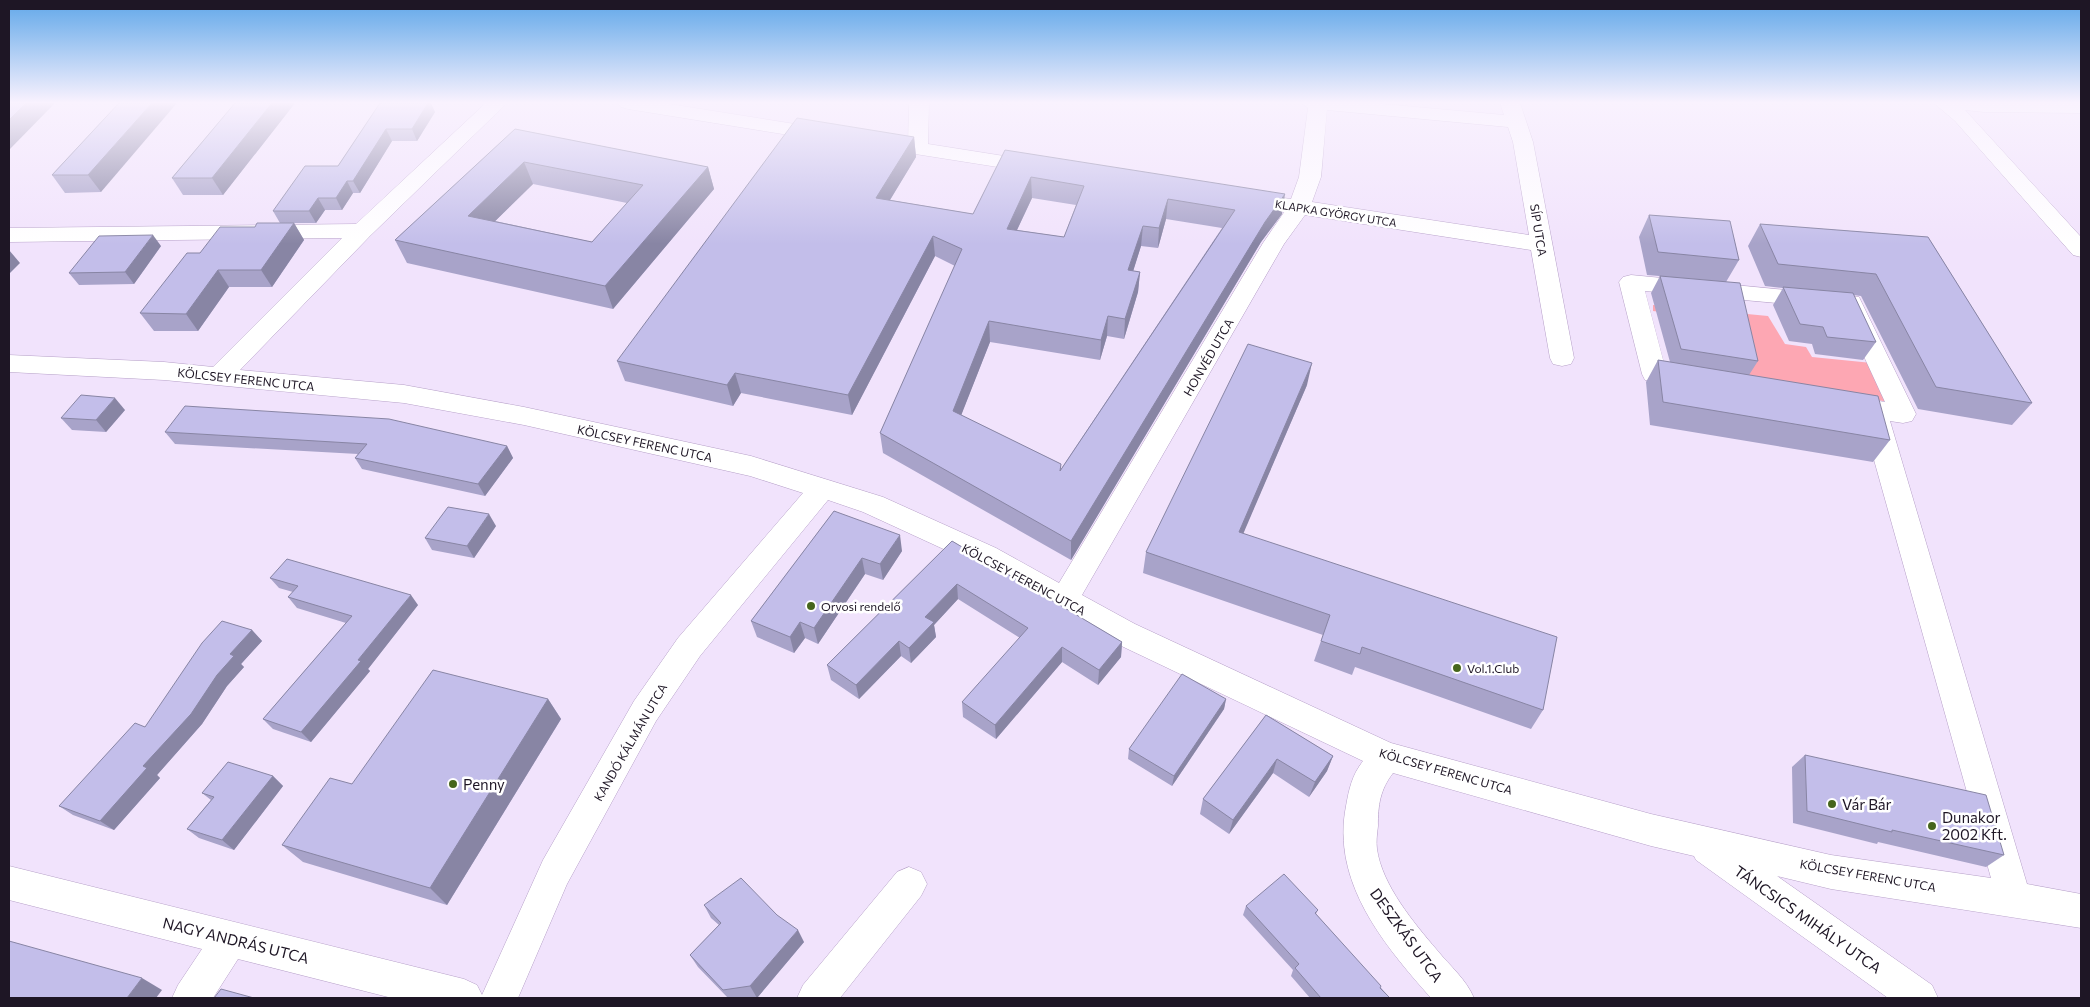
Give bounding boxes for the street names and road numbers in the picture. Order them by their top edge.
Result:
street label: KLAPKA GYÖRGY UTCA [1274,196,1398,229]
street label: SÍP UTCA [1528,203,1550,257]
street label: HONVÉD UTCA [1180,316,1236,398]
street label: KÖLCSEY FERENC UTCA [177,365,315,393]
street label: KÖLCSEY FERENC UTCA [576,422,714,464]
street label: KÖLCSEY FERENC UTCA [960,540,1088,618]
street label: KANDÓ KÁLMÁN UTCA [591,681,669,803]
street label: KÖLCSEY FERENC UTCA [1378,745,1514,797]
street label: KÖLCSEY FERENC UTCA [1799,856,1937,894]
street label: TÁNCSICS MIHÁLY UTCA [1731,860,1886,977]
street label: DESZKÁS UTCA [1367,884,1448,985]
street label: NAGY ANDRÁS UTCA [161,912,311,967]

